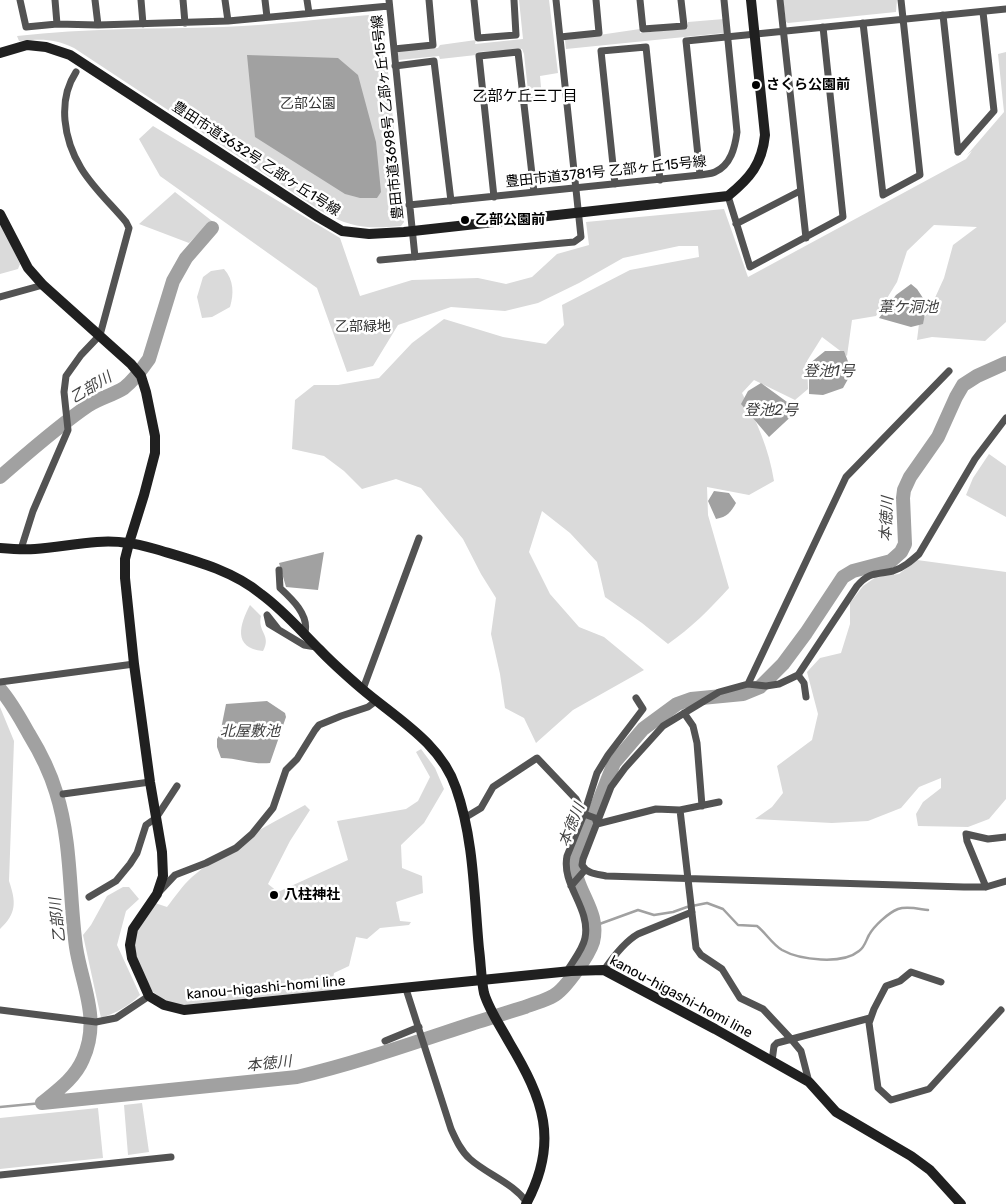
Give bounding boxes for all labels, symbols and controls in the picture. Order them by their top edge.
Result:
street label: 豊田市道3698号 乙部ヶ丘15号線 [369,14,407,220]
place label: さくら公園前 [766,77,850,93]
marker: さくら公園前 [750,79,762,91]
district label: 乙部ケ丘三丁目 [473,88,577,106]
park label: 乙部公園 [280,96,336,112]
street label: 豊田市道3632号 乙部ヶ丘1号線 [169,98,343,220]
street label: 豊田市道3781号 乙部ヶ丘15号線 [505,153,707,191]
place label: 乙部公園前 [475,212,545,228]
marker: 乙部公園前 [459,214,471,226]
water label: 葦ケ洞池 [878,299,938,317]
park label: 乙部緑地 [335,319,391,335]
water label: 登池1号 [803,363,855,381]
water label: 乙部川 [67,369,115,407]
water label: 登池2号 [744,402,798,420]
water label: 本徳川 [877,496,897,542]
water label: 北屋敷池 [220,723,280,741]
water label: 本徳川 [555,801,589,849]
place label: 八柱神社 [284,887,340,903]
marker: 八柱神社 [268,889,280,901]
water label: 乙部川 [47,897,69,943]
street label: kanou-higashi-homi line [607,952,755,1042]
street label: kanou-higashi-homi line [186,973,346,1003]
water label: 本徳川 [246,1053,292,1075]

